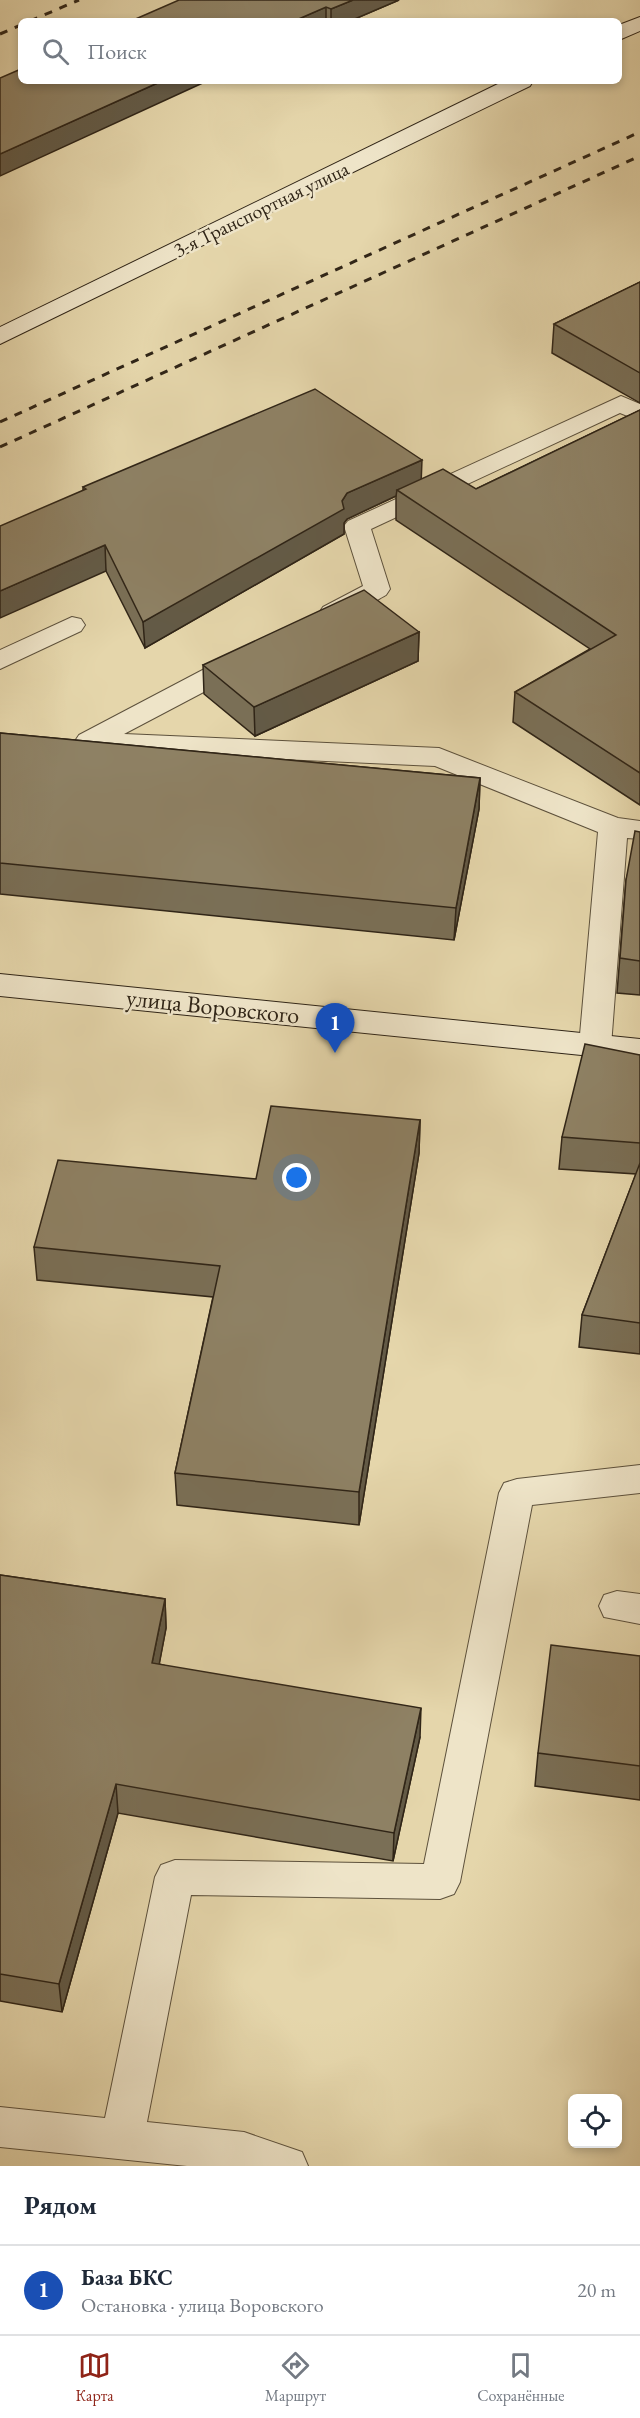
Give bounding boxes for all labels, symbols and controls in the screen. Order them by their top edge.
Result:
search box [18,18,622,84]
icon: search [39,35,72,68]
text: Поиск [87,37,147,66]
street label: 3-я Транспортная улица [169,155,353,263]
street label: улица Воровского [125,981,301,1031]
pin: 1 [316,1004,354,1053]
your location [282,1163,311,1192]
map controls [568,2094,622,2148]
button: locate [568,2094,622,2148]
text: Рядом [24,2188,97,2222]
text: База БКС [81,2263,173,2292]
text: 1 [38,2277,49,2303]
text: 20 m [577,2277,616,2303]
text: Остановка · улица Воровского [81,2292,324,2318]
tab: Карта [76,2349,114,2406]
tab: Маршрут [265,2349,326,2406]
tab: Сохранённые [477,2349,564,2406]

